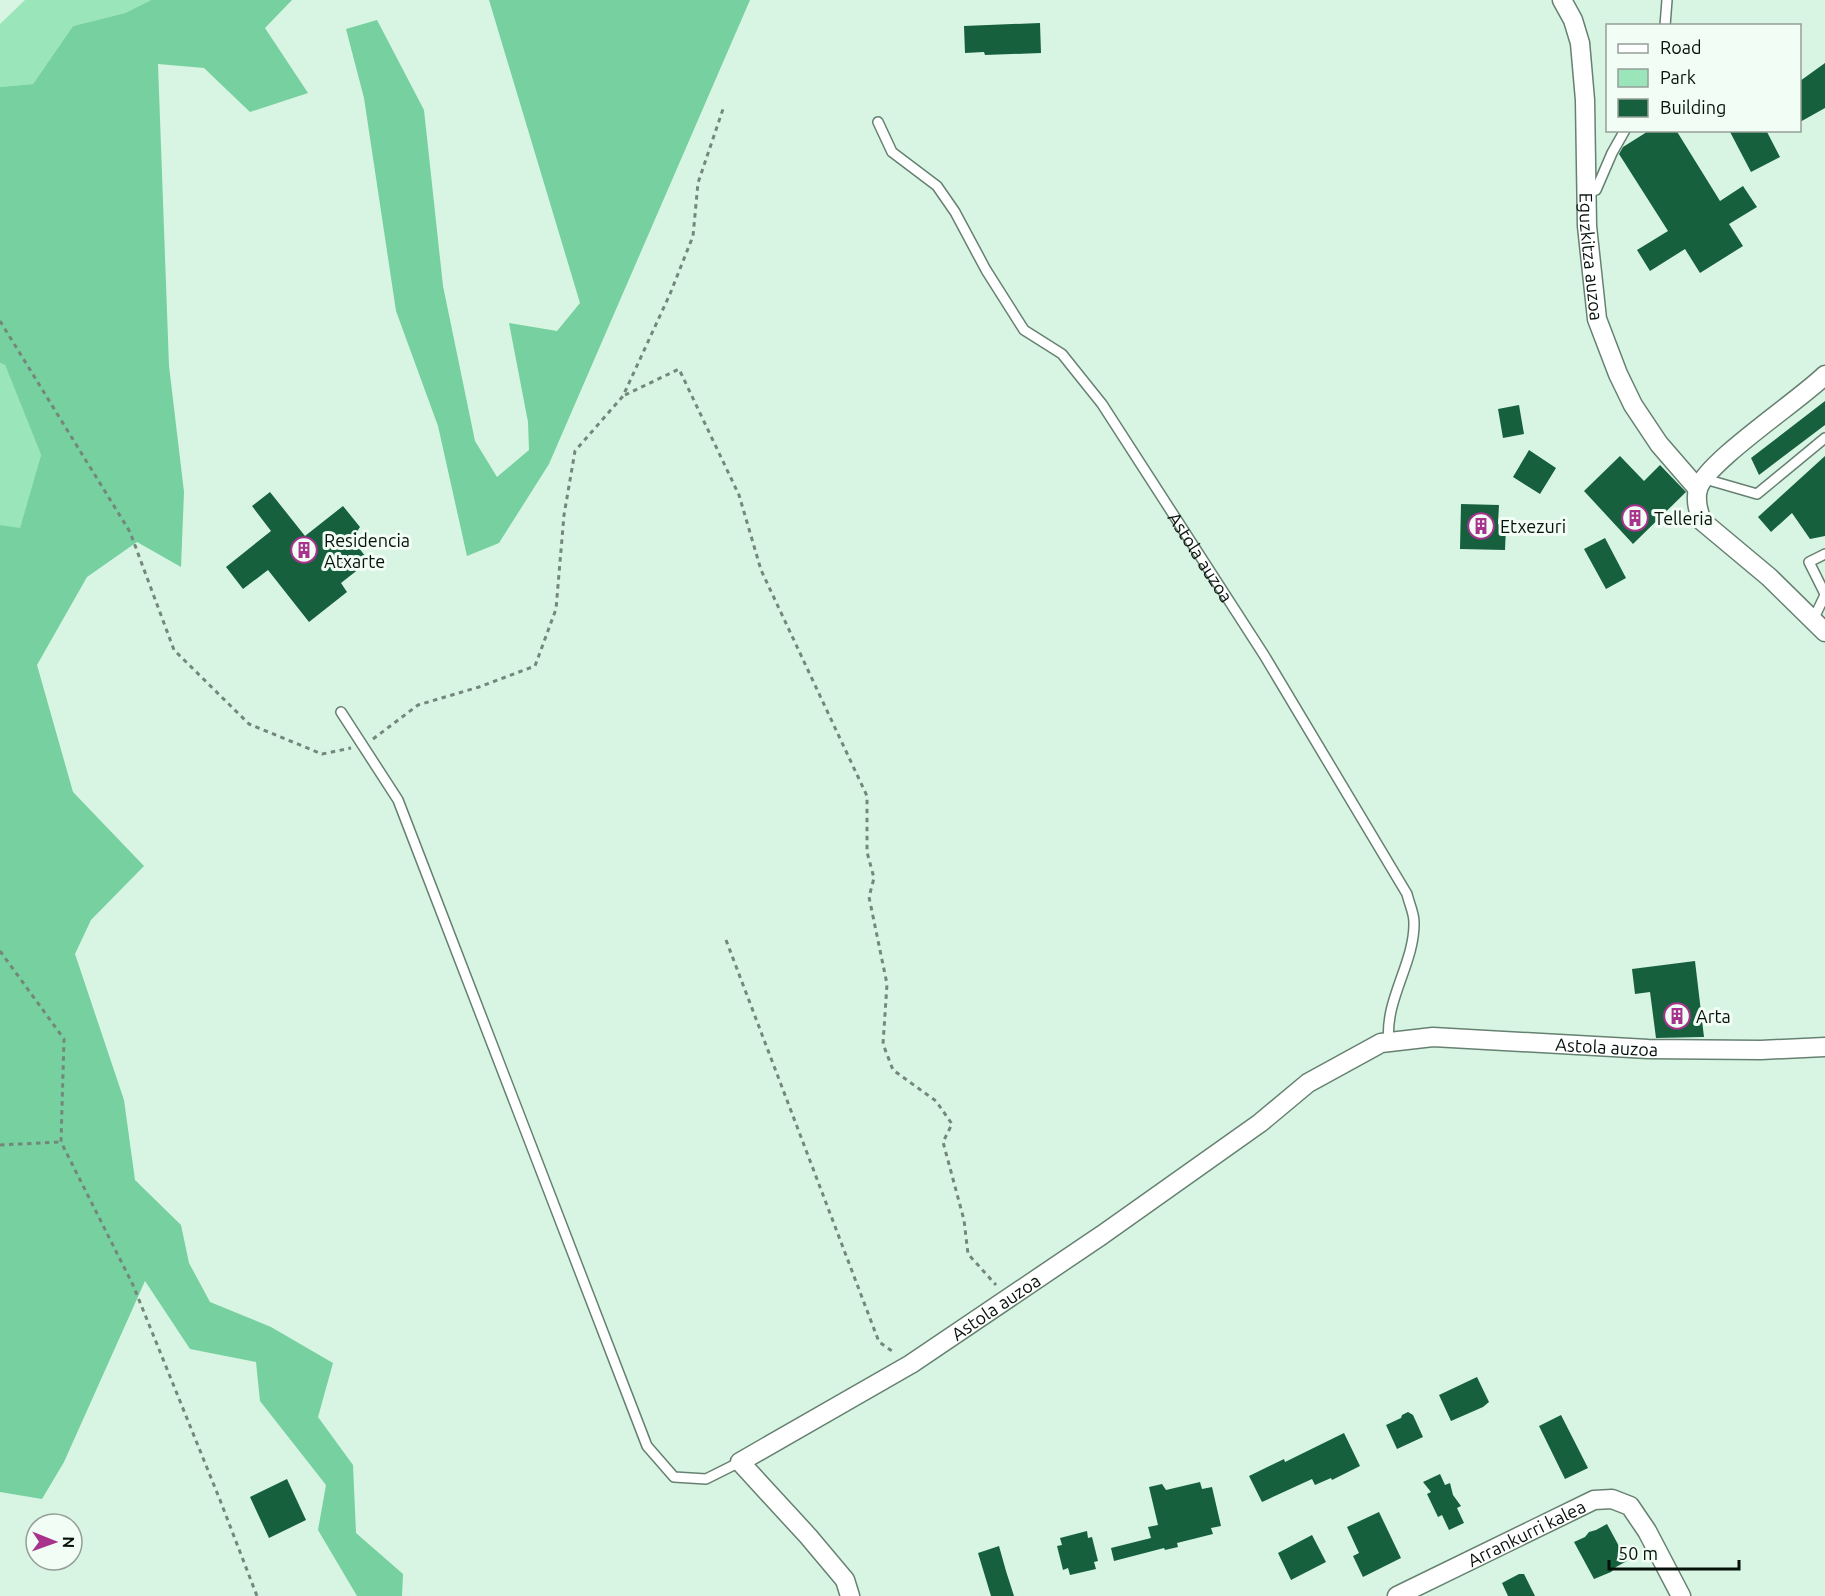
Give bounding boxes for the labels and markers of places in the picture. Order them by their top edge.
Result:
building icon: Telleria [1620,503,1650,533]
place label: Telleria [1654,508,1713,528]
building icon: Etxezuri [1466,511,1496,541]
place label: Etxezuri [1500,516,1566,536]
place label: Residencia Atxarte [324,530,410,571]
building icon: Residencia Atxarte [289,535,319,565]
building icon: Arta [1662,1001,1692,1031]
place label: Arta [1696,1006,1731,1026]

